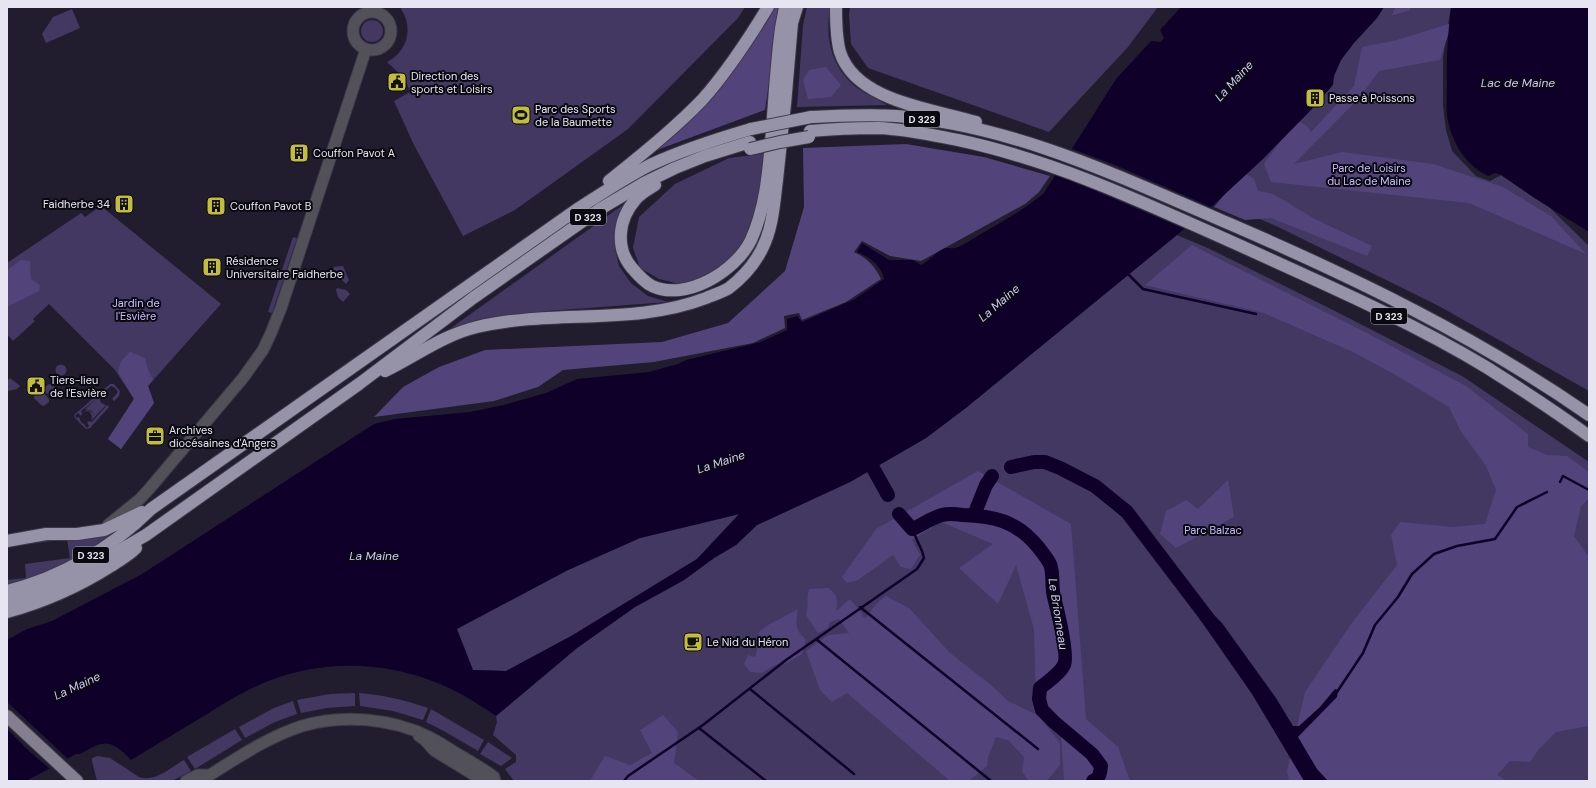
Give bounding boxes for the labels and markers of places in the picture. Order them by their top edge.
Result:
place label: Direction des sports et Loisirs [411,69,493,96]
public building icon: Direction des sports et Loisirs [386,71,408,93]
building icon: Passe à Poissons [1304,87,1326,109]
place label: Passe à Poissons [1329,91,1415,105]
place label: Parc des Sports de la Baumette [535,102,615,129]
sports icon: Parc des Sports de la Baumette [510,104,532,126]
building icon: Couffon Pavot A [288,142,310,164]
place label: Couffon Pavot A [313,146,395,160]
building icon: Faidherbe 34 [113,193,135,215]
building icon: Couffon Pavot B [205,195,227,217]
place label: Faidherbe 34 [43,197,110,211]
place label: Couffon Pavot B [230,199,312,213]
place label: Résidence Universitaire Faidherbe [226,254,343,281]
building icon: Résidence Universitaire Faidherbe [201,256,223,278]
place label: Tiers-lieu de l'Esvière [50,373,107,400]
public building icon: Tiers-lieu de l'Esvière [25,375,47,397]
place label: Archives diocésaines d'Angers [169,423,276,450]
office icon: Archives diocésaines d'Angers [144,425,166,447]
cafe icon: Le Nid du Héron [682,631,704,653]
place label: Le Nid du Héron [707,635,788,649]

